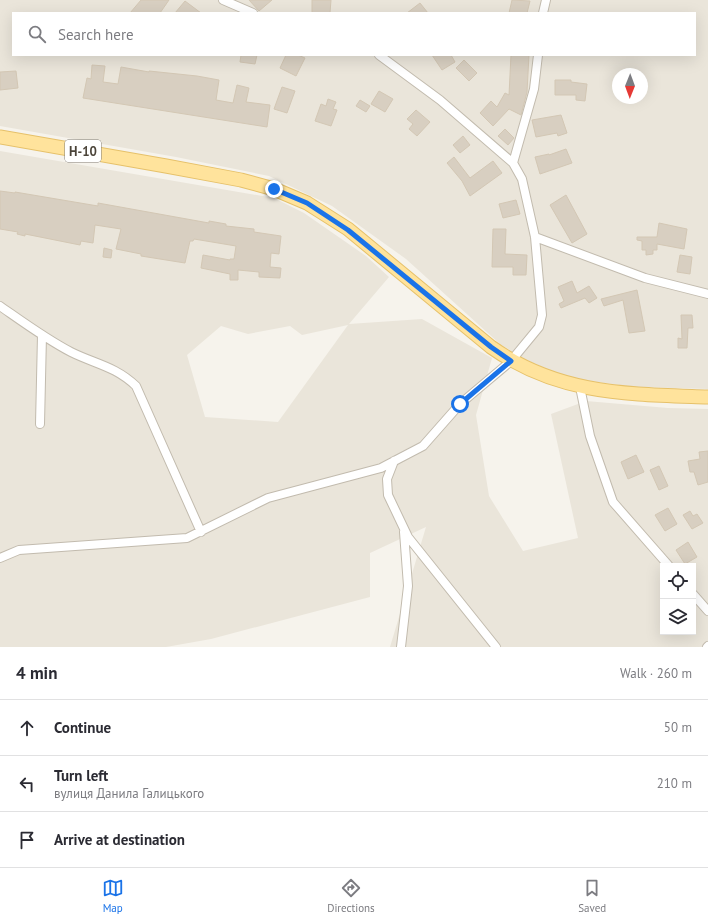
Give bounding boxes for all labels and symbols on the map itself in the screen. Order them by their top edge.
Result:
north arrow [612,68,648,104]
road number: Н-10 [65,140,101,162]
route end [265,180,283,198]
route start [451,395,469,413]

